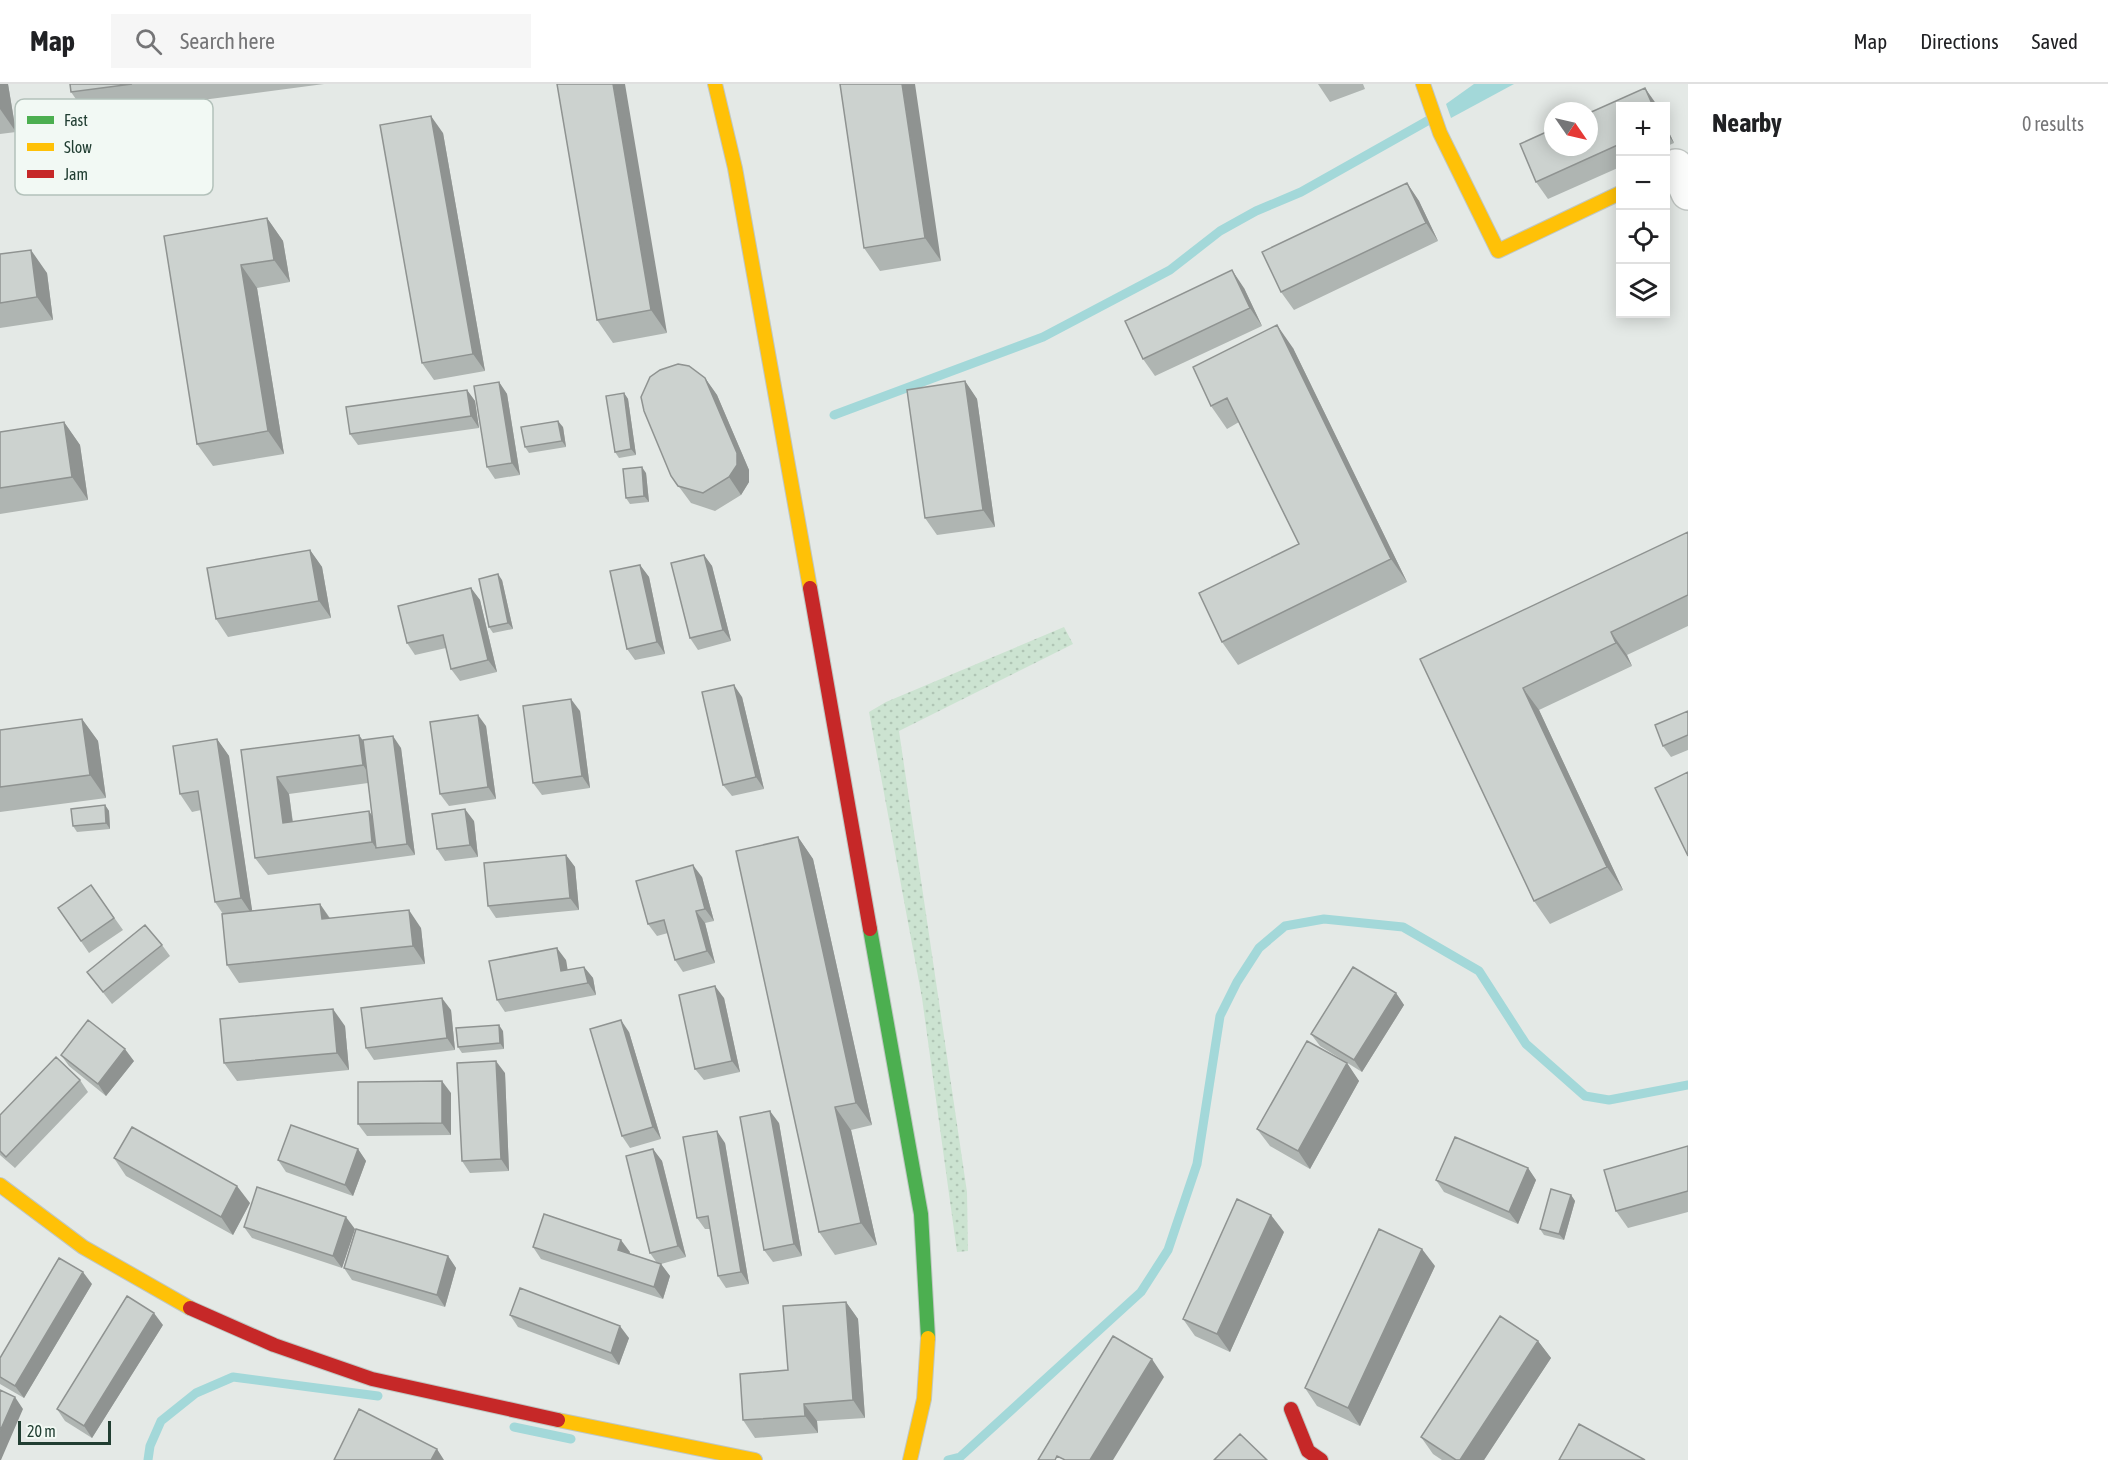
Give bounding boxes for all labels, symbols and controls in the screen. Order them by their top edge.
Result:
search box [111,14,531,68]
text: Map [30,25,75,57]
icon: search [132,25,165,58]
text: Search here [180,28,275,54]
text: Map [1853,29,1887,53]
text: Directions [1920,29,1999,53]
text: Saved [2032,29,2078,53]
legend [15,99,213,195]
north arrow [1544,102,1598,156]
map controls [1616,102,1670,318]
button: + [1616,102,1670,156]
text: Nearby [1712,108,1782,138]
text: Fast [64,111,88,129]
text: 0 results [2022,112,2084,135]
text: Slow [64,138,92,156]
button: − [1616,156,1670,210]
text: Jam [64,165,88,183]
button: locate [1616,210,1670,264]
button: layers [1616,264,1670,318]
scale bar [18,1418,111,1446]
text: 20 m [27,1422,56,1440]

